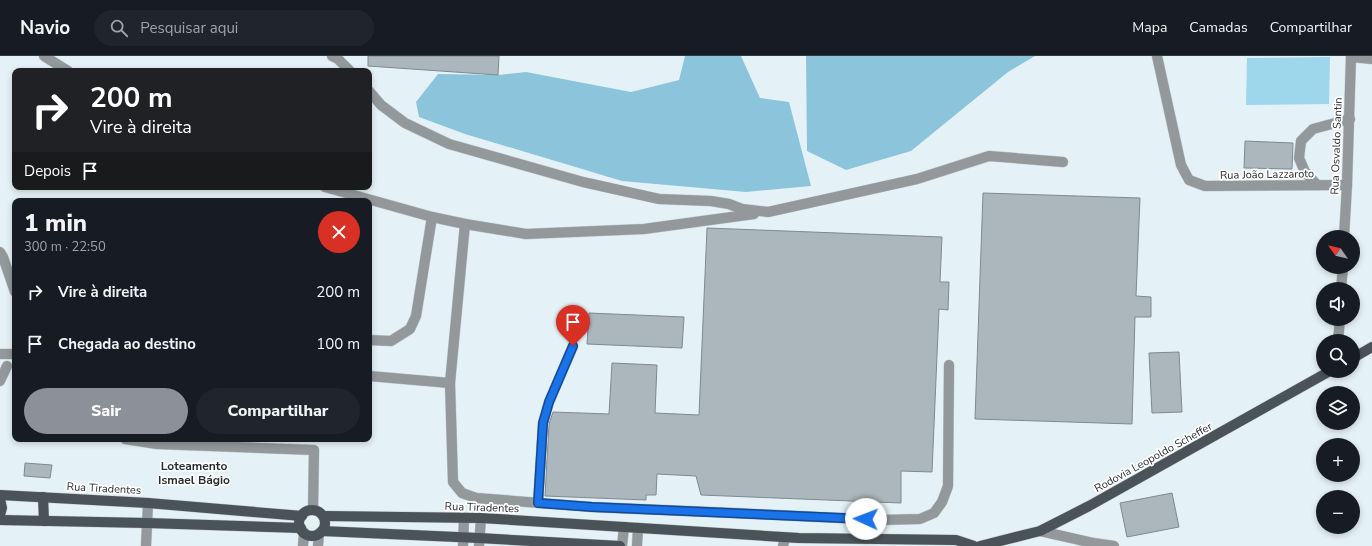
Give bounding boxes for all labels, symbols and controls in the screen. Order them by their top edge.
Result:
search box [94,10,374,46]
text: Navio [20,15,70,41]
icon: search [108,17,130,39]
text: Pesquisar aqui [140,18,238,38]
text: Mapa [1132,18,1167,37]
text: Camadas [1189,18,1248,37]
text: Compartilhar [1270,18,1352,37]
text: 200 m [90,79,173,117]
icon: right [24,84,76,136]
street label: Rua Osvaldo Santin [1327,97,1346,195]
text: Vire à direita [90,115,192,139]
icon: arrive [79,160,101,182]
text: Depois [24,161,71,181]
street label: Rua João Lazzaroto [1220,166,1314,183]
text: 1 min [24,207,87,239]
button: close [318,211,360,253]
north arrow [1316,230,1360,274]
map controls [1316,230,1360,534]
text: 300 m · 22:50 [24,238,106,256]
icon: right [24,281,46,303]
text: Vire à direita [58,282,147,302]
text: 200 m [316,282,360,302]
button: sound [1316,282,1360,326]
pin [556,305,590,346]
icon: arrive [562,311,584,333]
icon: arrive [24,333,46,355]
text: Chegada ao destino [58,334,196,354]
text: 100 m [316,334,360,354]
button: search [1316,334,1360,378]
button: layers [1316,386,1360,430]
button: Sair [24,388,188,434]
button: Compartilhar [196,388,360,434]
street label: Rodovia Leopoldo Scheffer [1092,419,1215,496]
button: + [1316,438,1360,482]
district label: Loteamento Ismael Bágio [158,458,230,488]
street label: Rua Tiradentes [66,479,142,498]
button: − [1316,490,1360,534]
position arrow [845,498,887,540]
street label: Rua Tiradentes [444,499,519,516]

